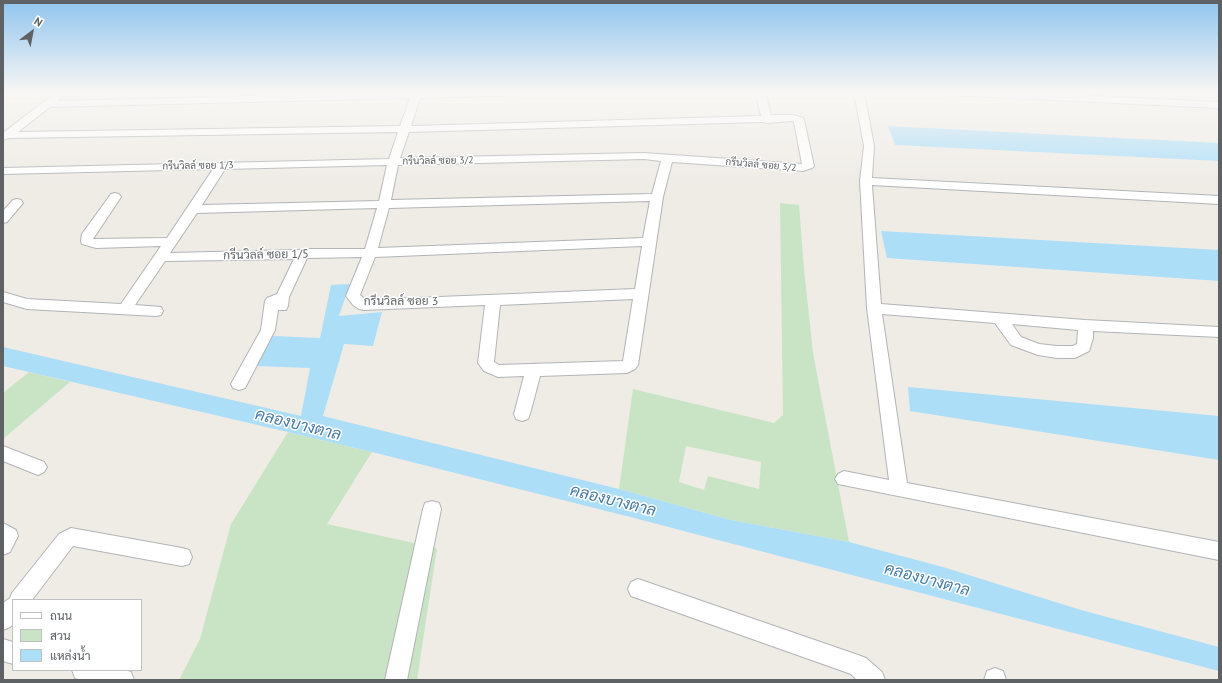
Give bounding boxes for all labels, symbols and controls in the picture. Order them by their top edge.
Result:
north arrow [12,12,52,52]
text: N [32,14,45,30]
street label: กรีนวิลล์ ซอย 3/2 [402,154,474,168]
street label: กรีนวิลล์ ซอย 3/2 [725,156,797,174]
street label: กรีนวิลล์ ซอย 1/3 [162,159,234,173]
street label: กรีนวิลล์ ซอย 1/5 [223,247,309,263]
street label: กรีนวิลล์ ซอย 3 [364,295,438,309]
water label: คลองบางตาล [253,405,343,445]
water label: คลองบางตาล [568,481,658,521]
water label: คลองบางตาล [882,559,972,601]
legend [12,599,142,671]
text: ถนน [50,608,72,623]
text: สวน [50,628,71,643]
text: แหล่งน้ำ [50,648,90,663]

